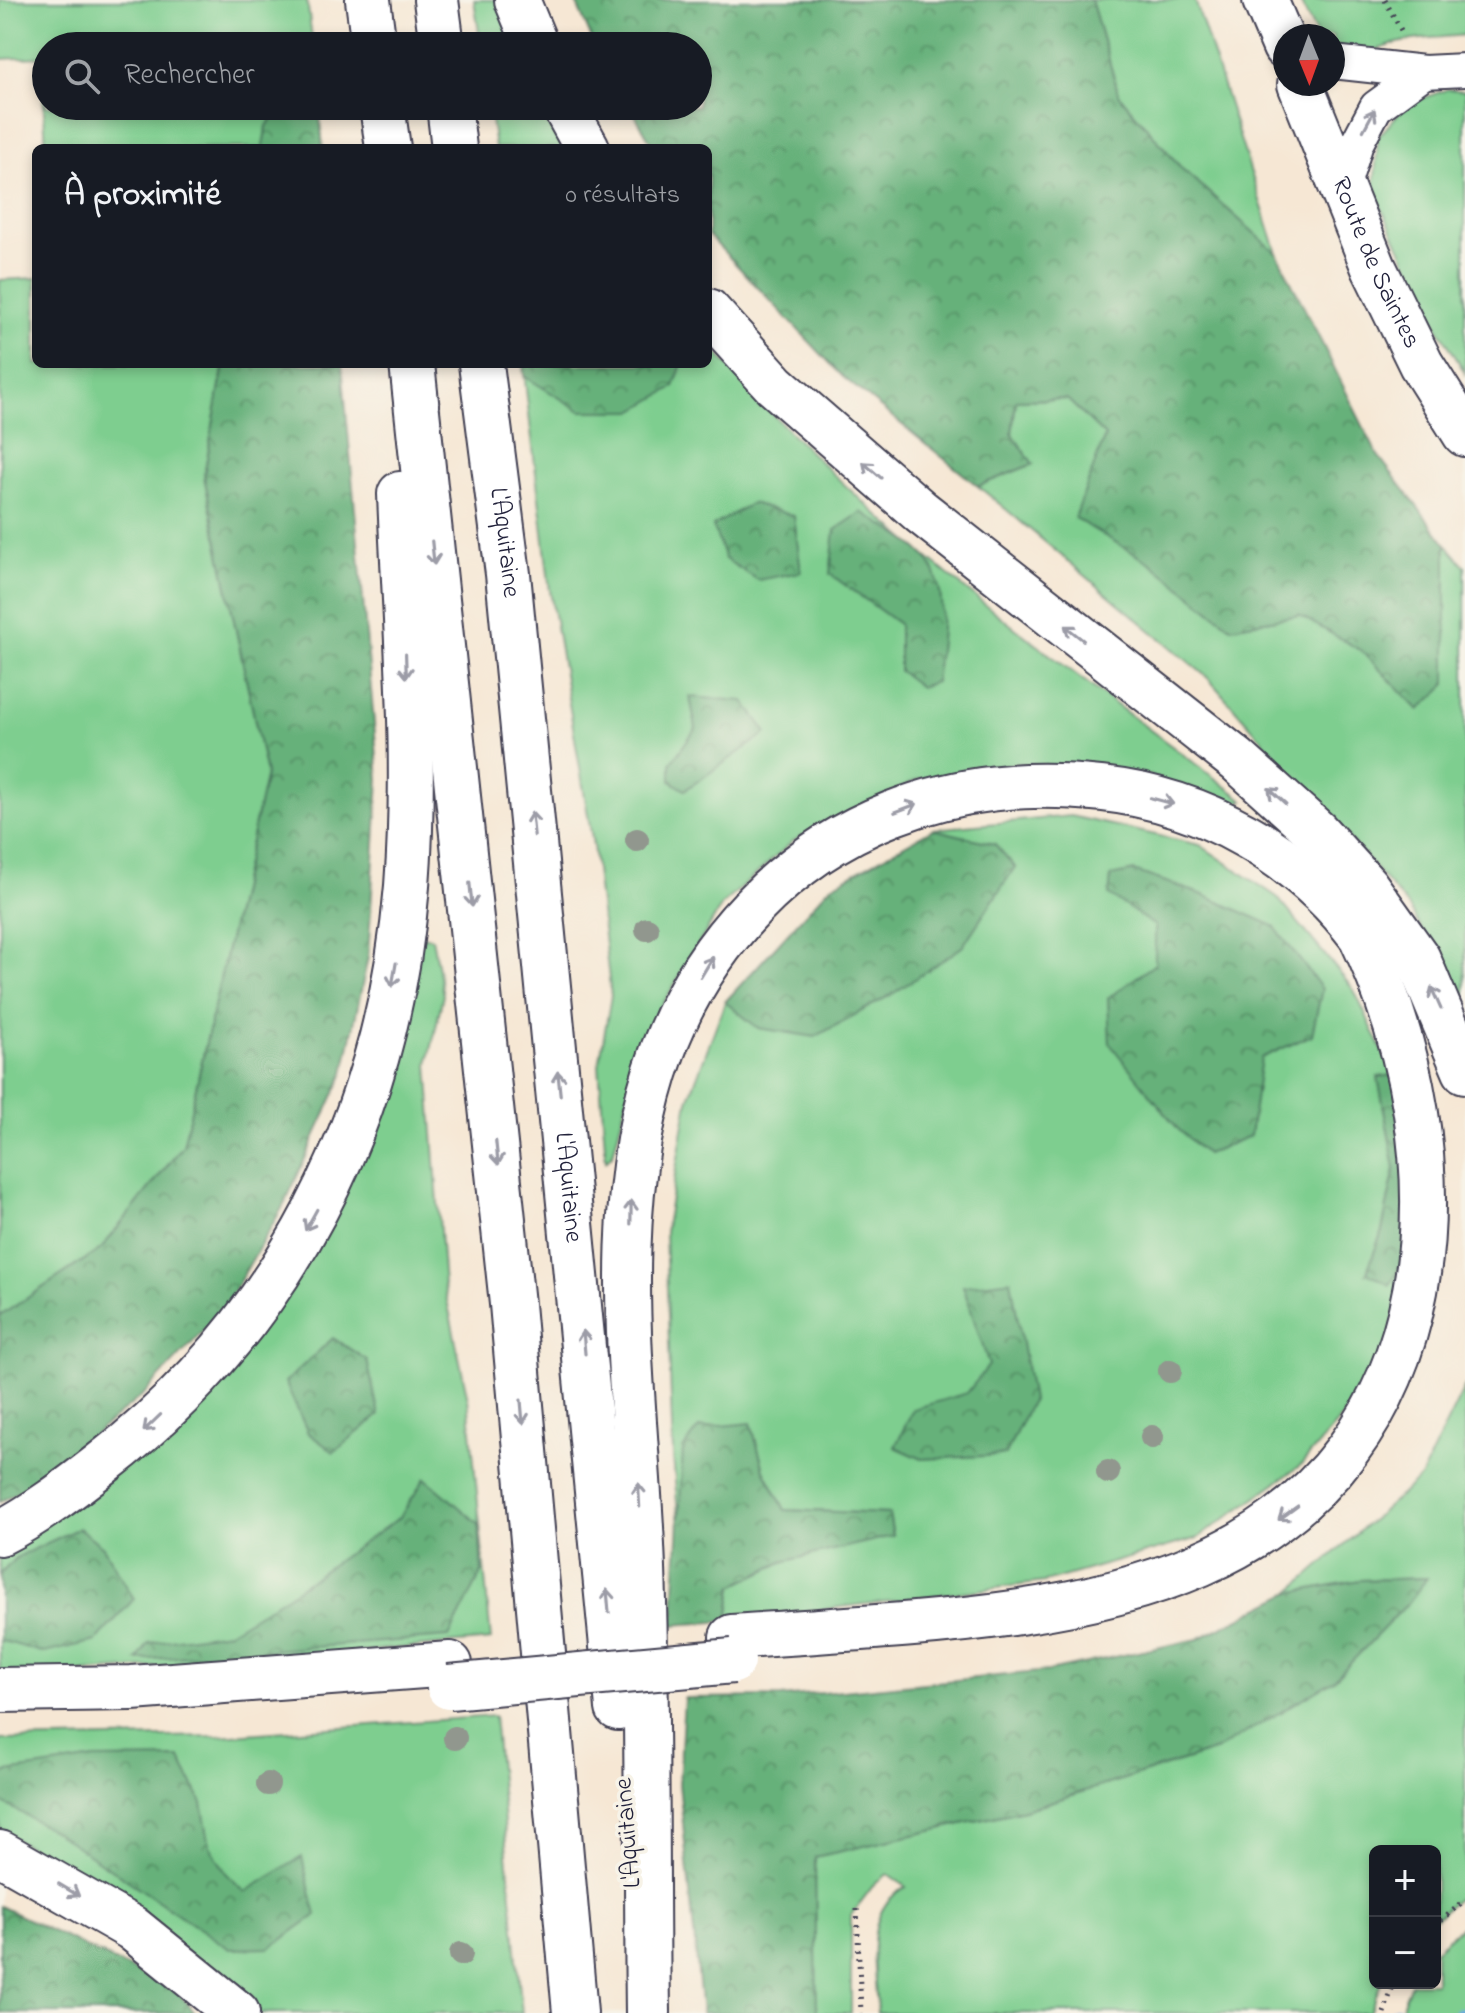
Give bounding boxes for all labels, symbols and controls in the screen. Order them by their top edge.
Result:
north arrow [1273,24,1345,96]
search box [32,32,712,120]
icon: search [60,54,104,98]
text: Rechercher [124,54,255,98]
one-way arrow [1362,108,1378,132]
text: À proximité [64,171,221,221]
street label: Route de Saintes [1320,171,1430,355]
text: 0 résultats [565,177,680,215]
one-way arrow [862,461,882,479]
street label: L'Aquitaine [478,485,529,600]
one-way arrow [425,539,440,566]
one-way arrow [1064,624,1085,641]
one-way arrow [399,652,414,679]
one-way arrow [1267,787,1287,805]
one-way arrow [1148,794,1174,809]
one-way arrow [893,800,918,814]
one-way arrow [525,811,540,838]
one-way arrow [463,881,478,908]
one-way arrow [699,956,715,979]
one-way arrow [385,962,400,987]
one-way arrow [1427,987,1442,1011]
one-way arrow [551,1070,566,1097]
street label: L'Aquitaine [543,1130,592,1245]
one-way arrow [490,1139,505,1166]
one-way arrow [623,1199,639,1226]
one-way arrow [303,1207,318,1231]
one-way arrow [576,1329,591,1356]
one-way arrow [515,1398,530,1425]
one-way arrow [142,1414,162,1433]
one-way arrow [632,1482,647,1509]
one-way arrow [1278,1504,1299,1521]
one-way arrow [600,1588,615,1615]
street label: L'Aquitaine [605,1776,653,1890]
map controls [1369,1845,1441,1989]
button: + [1369,1845,1441,1917]
one-way arrow [57,1882,80,1898]
button: − [1369,1917,1441,1989]

